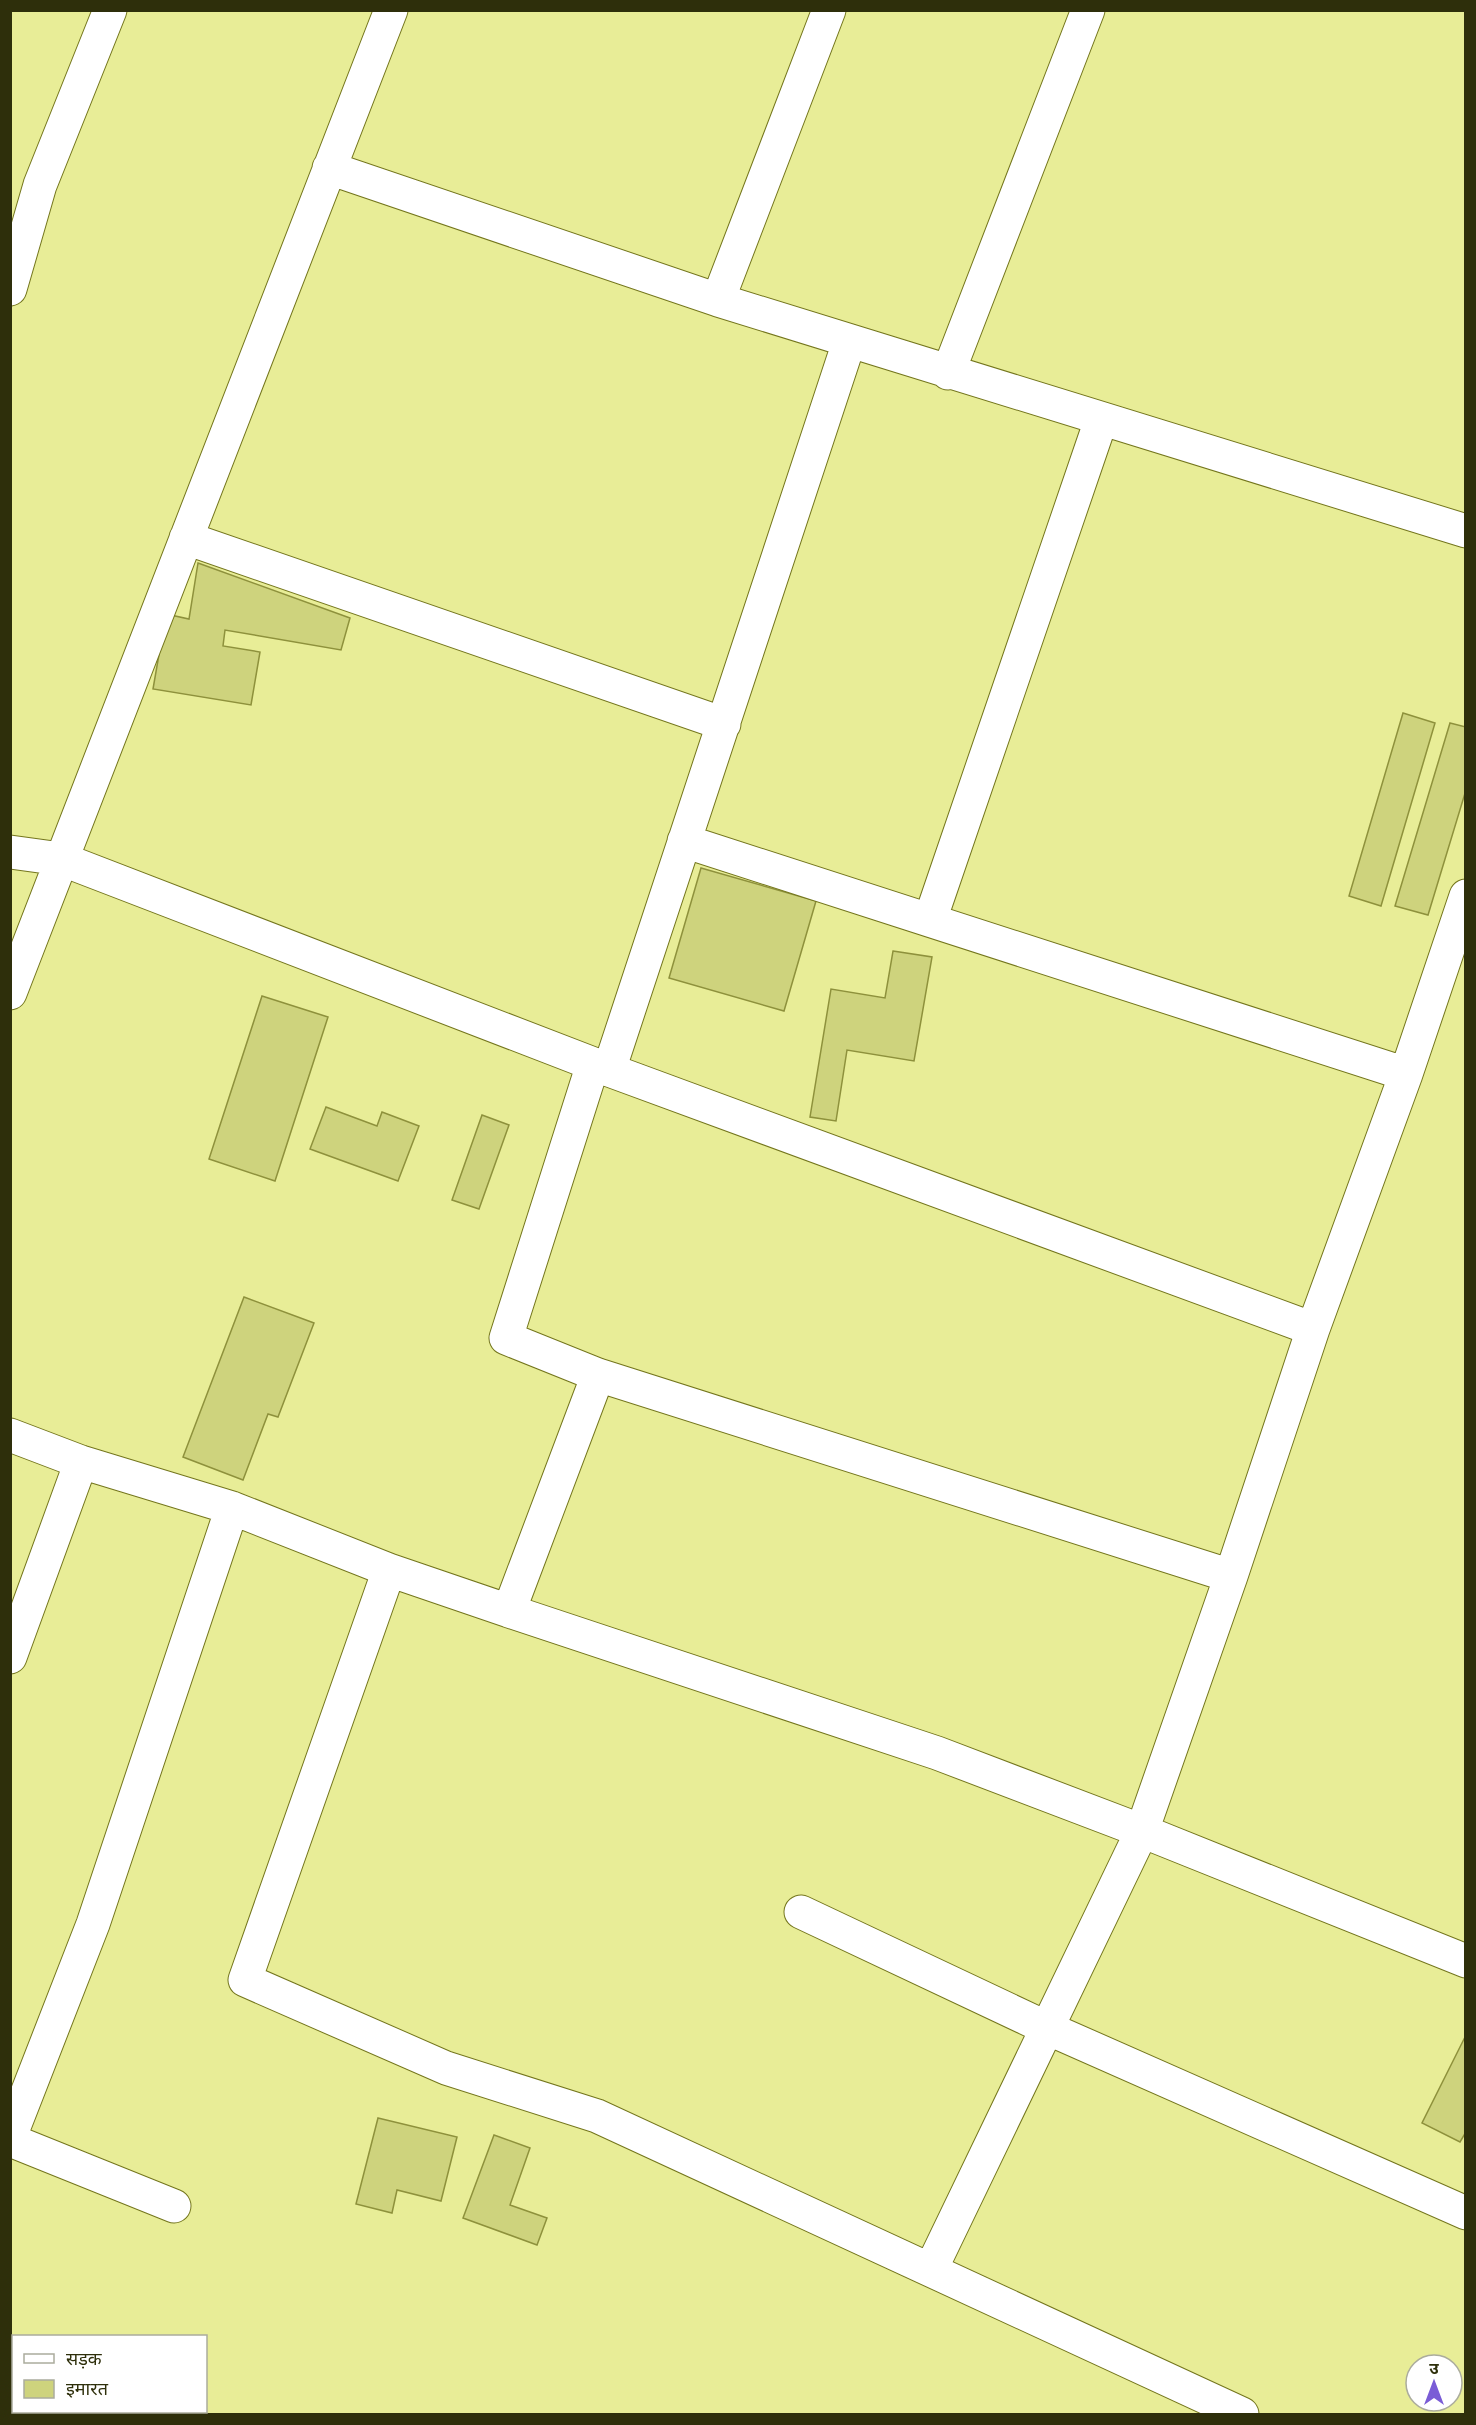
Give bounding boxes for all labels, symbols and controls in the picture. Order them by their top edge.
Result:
legend [12,2335,207,2413]
text: सड़क [66,2348,103,2369]
north arrow [1404,2353,1464,2413]
text: उ [1429,2358,1439,2378]
text: इमारत [66,2378,109,2399]

